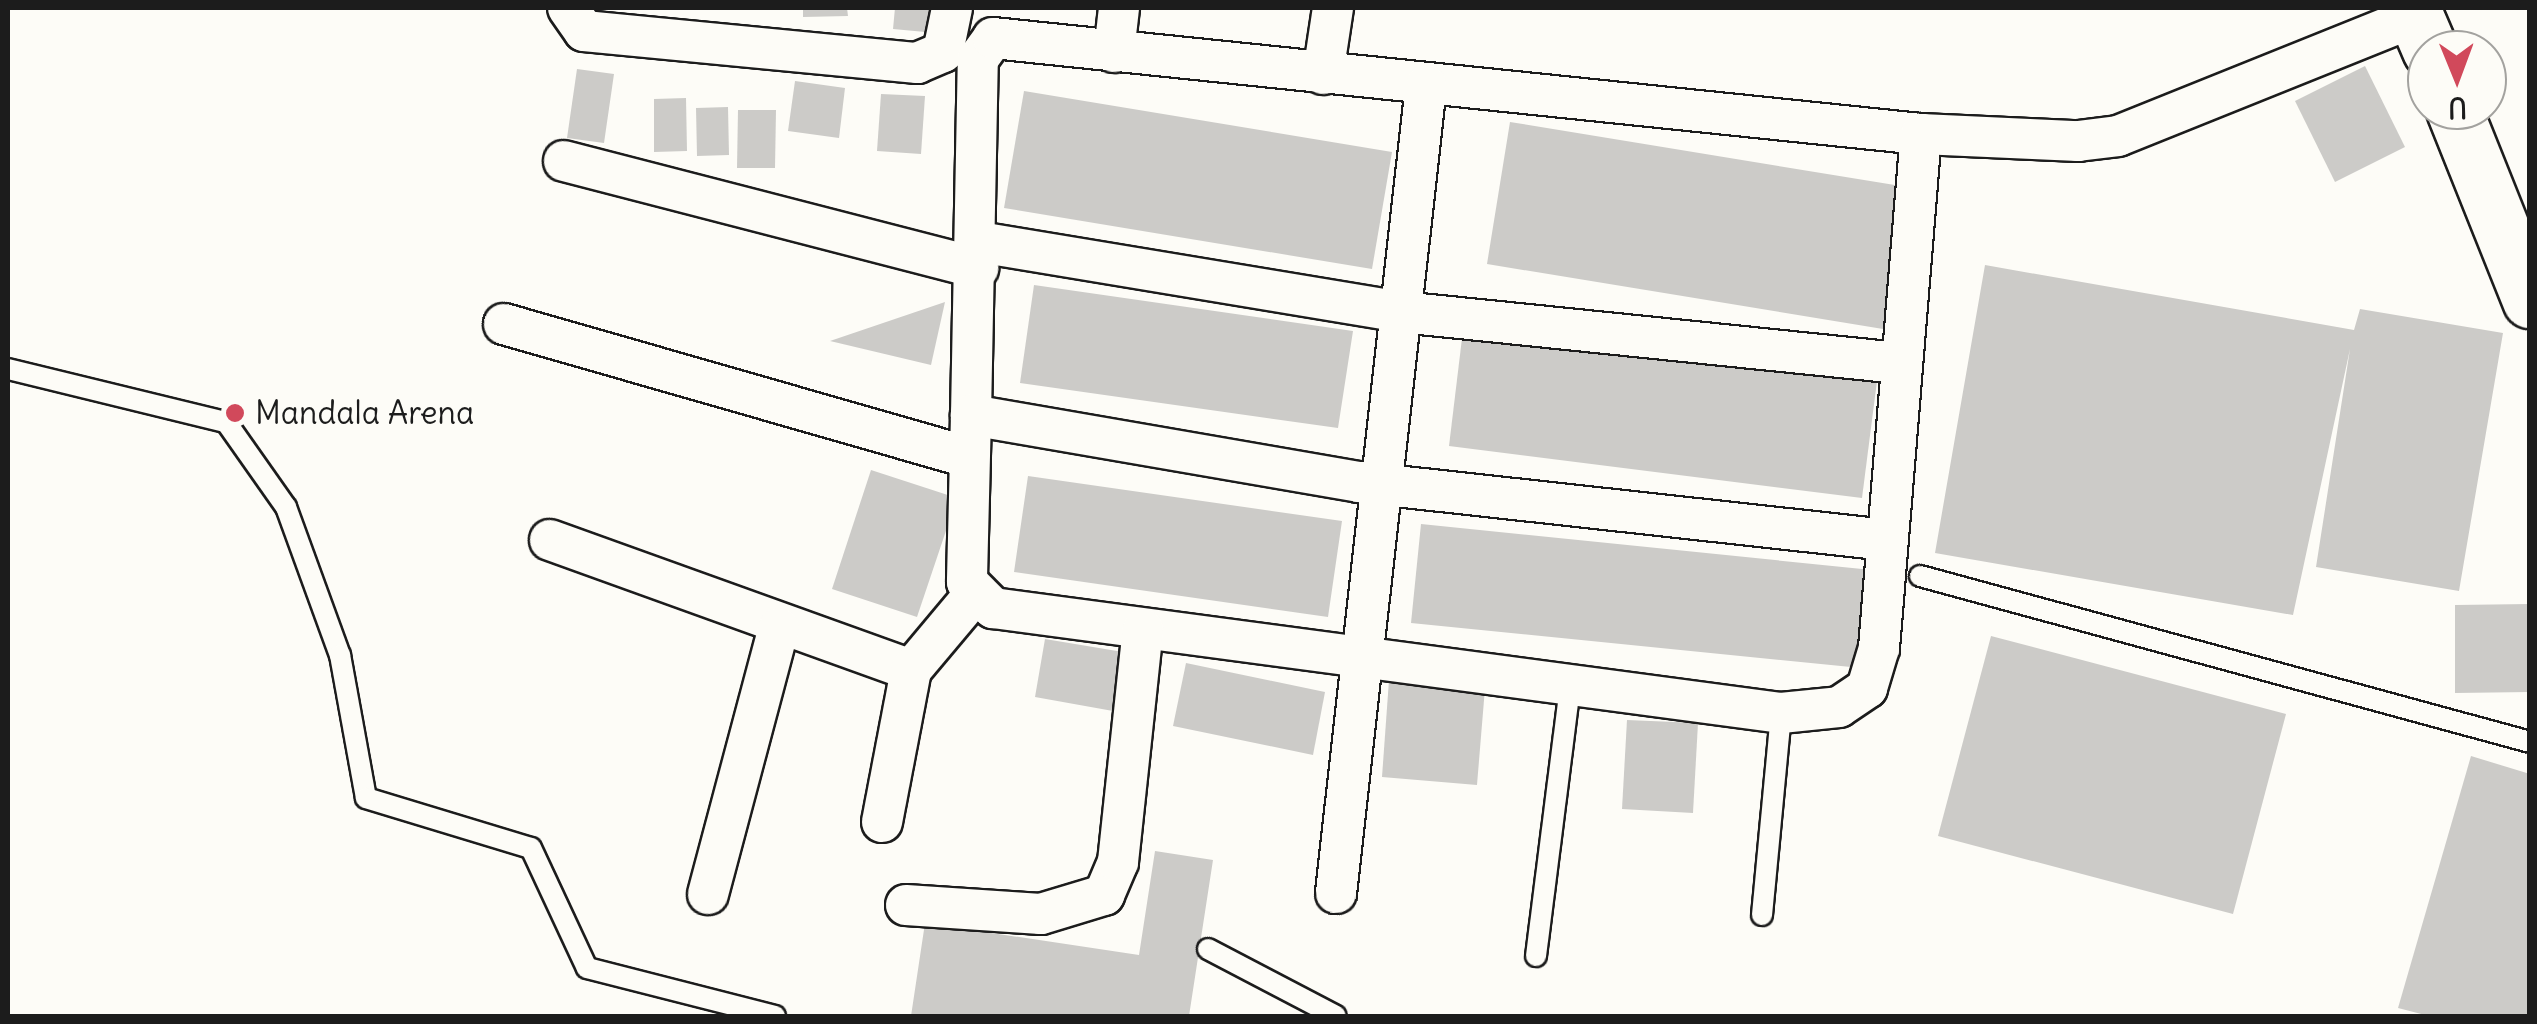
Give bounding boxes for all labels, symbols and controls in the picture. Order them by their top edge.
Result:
north arrow [2407,30,2507,130]
text: U [2448,90,2467,126]
place label: Mandala Arena [255,394,474,432]
marker: Mandala Arena [224,402,246,424]

